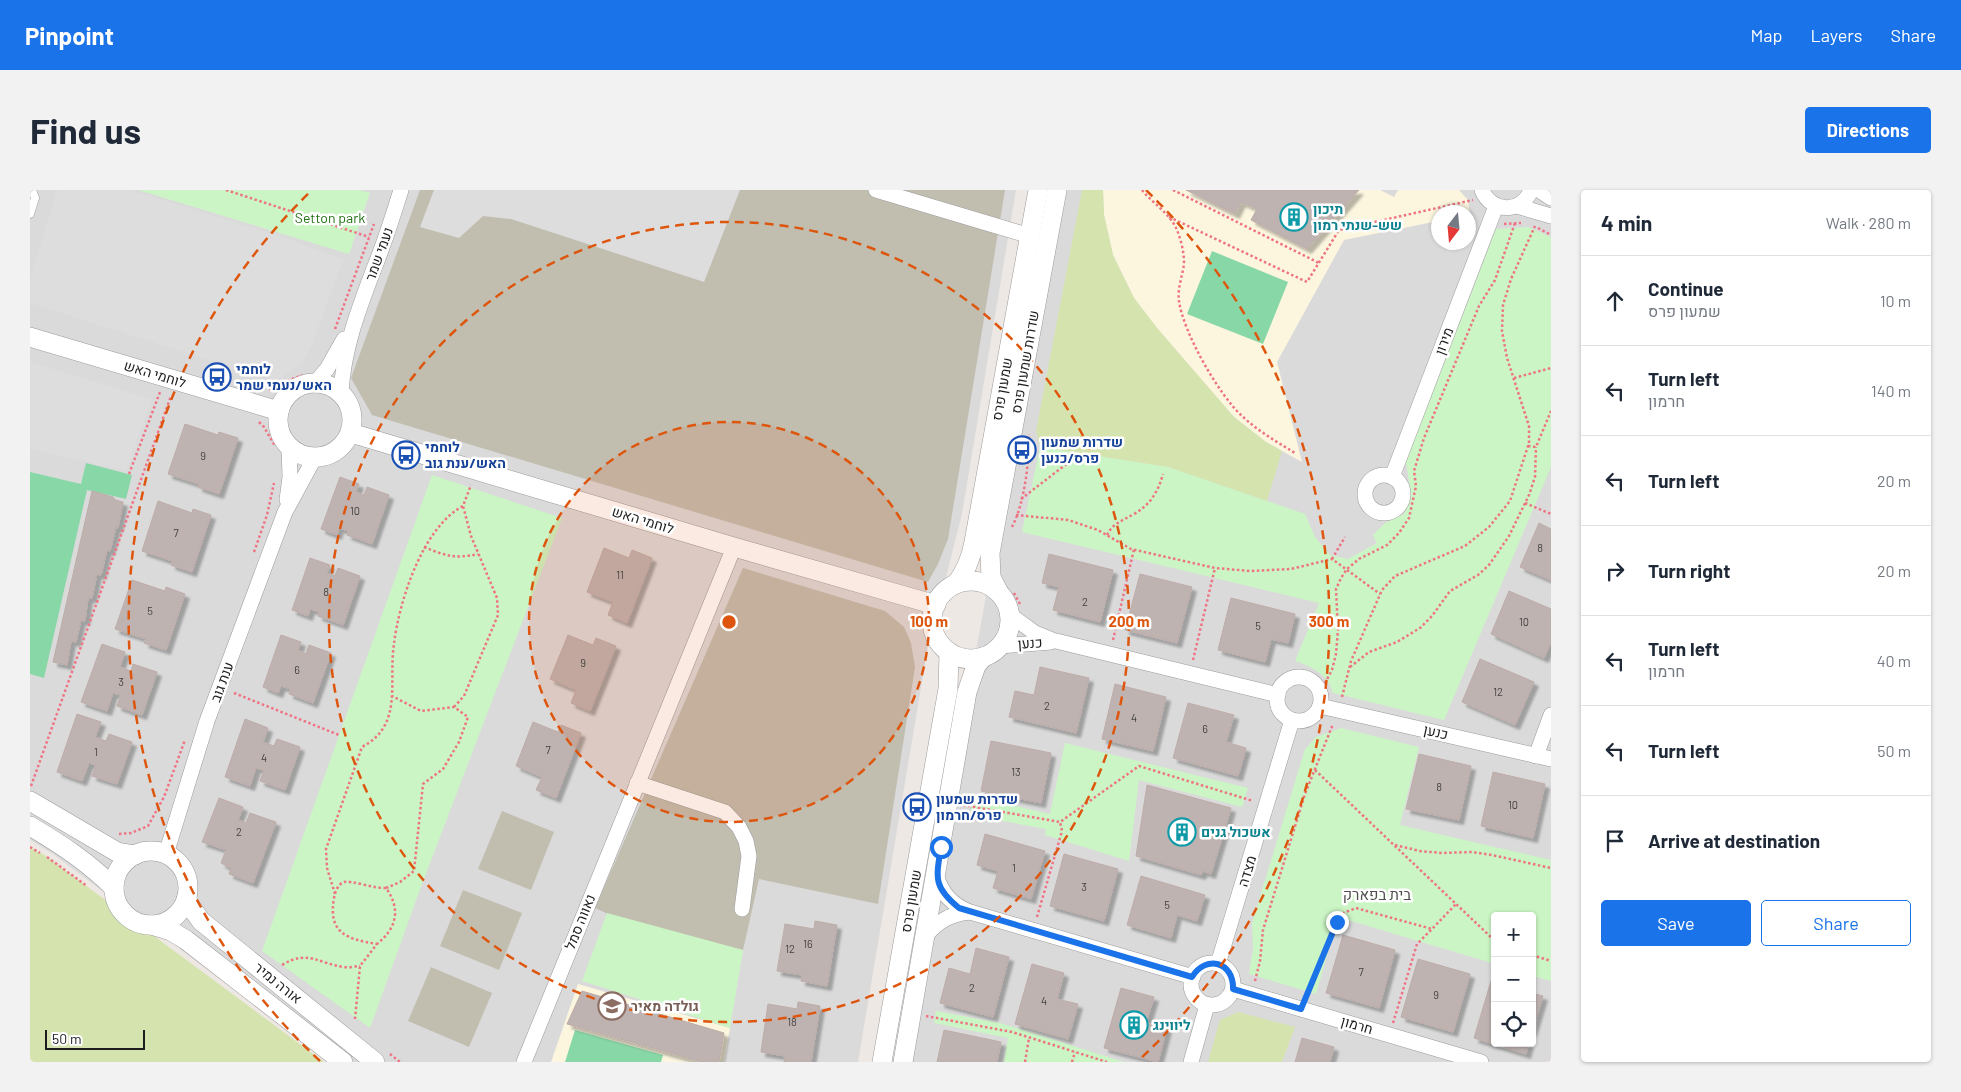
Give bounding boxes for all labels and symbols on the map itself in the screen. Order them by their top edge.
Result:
place label: תיכון שש-שנתי רמון [1313,200,1402,233]
building icon: תיכון שש-שנתי רמון [1279,202,1309,232]
north arrow [1431,205,1476,250]
park label: Setton park [295,209,365,226]
street label: נעמי שמר [361,225,396,283]
street label: שדרות שמעון פרס [1007,309,1042,415]
street label: מירון [1431,325,1457,357]
street label: לוחמי האש [122,356,188,391]
street label: שמעון פרס [988,356,1015,422]
place label: לוחמי האש/נעמי שמר [236,360,332,393]
bus stop icon: לוחמי האש/נעמי שמר [202,362,232,392]
place label: שדרות שמעון פרס/כנען [1041,433,1123,466]
bus stop icon: שדרות שמעון פרס/כנען [1007,435,1037,465]
place label: לוחמי האש/ענת גוב [425,438,506,471]
bus stop icon: לוחמי האש/ענת גוב [391,440,421,470]
house number: 9 [200,449,206,462]
street label: לוחמי האש [610,502,676,537]
house number: 10 [350,504,360,517]
house number: 7 [173,526,179,539]
house number: 8 [1537,541,1543,554]
house number: 11 [616,568,624,581]
house number: 8 [323,585,329,598]
house number: 2 [1082,595,1088,608]
house number: 5 [147,604,153,617]
text: 100 m [910,612,948,630]
text: 200 m [1108,612,1150,630]
text: 300 m [1309,612,1349,630]
centre of rings [720,613,738,631]
house number: 10 [1519,615,1529,628]
house number: 5 [1255,619,1261,632]
street label: כנען [1017,633,1043,652]
house number: 9 [580,656,586,669]
street label: ענת גוב [206,659,237,704]
house number: 6 [294,663,300,676]
house number: 3 [118,675,124,688]
house number: 12 [1493,685,1503,698]
house number: 2 [1044,699,1050,712]
house number: 4 [1131,711,1137,724]
street label: כנען [1422,720,1450,743]
house number: 6 [1202,722,1208,735]
house number: 7 [545,743,551,756]
house number: 1 [94,745,98,758]
house number: 4 [261,751,267,764]
house number: 13 [1011,765,1021,778]
house number: 8 [1436,780,1442,793]
place label: שדרות שמעון פרס/חרמון [936,790,1018,823]
bus stop icon: שדרות שמעון פרס/חרמון [902,792,932,822]
house number: 10 [1508,798,1518,811]
building icon: אשכול גנים [1167,817,1197,847]
place label: אשכול גנים [1201,823,1271,840]
house number: 2 [236,825,242,838]
route start [930,836,953,859]
street label: מצדה [1234,853,1259,889]
house number: 1 [1012,861,1016,874]
street label: שמעון פרס [897,868,924,934]
house number: 3 [1081,880,1087,893]
district label: בית בפארק [1343,885,1411,903]
street label: נאווה סמל [561,892,598,952]
house number: 5 [1164,898,1170,911]
route end [1326,911,1349,934]
house number: 16 [803,937,813,950]
house number: 12 [785,942,795,955]
street label: אורה נמיר [251,958,305,1007]
house number: 7 [1358,965,1364,978]
house number: 2 [969,981,975,994]
house number: 9 [1433,988,1439,1001]
school or university icon: גולדה מאיר [597,991,627,1021]
house number: 4 [1041,994,1047,1007]
place label: גולדה מאיר [631,997,699,1014]
building icon: ליווינג [1119,1010,1149,1040]
street label: חרמון [1339,1012,1375,1037]
house number: 18 [787,1015,797,1028]
place label: ליווינג [1153,1016,1191,1033]
scale bar [45,1027,145,1050]

